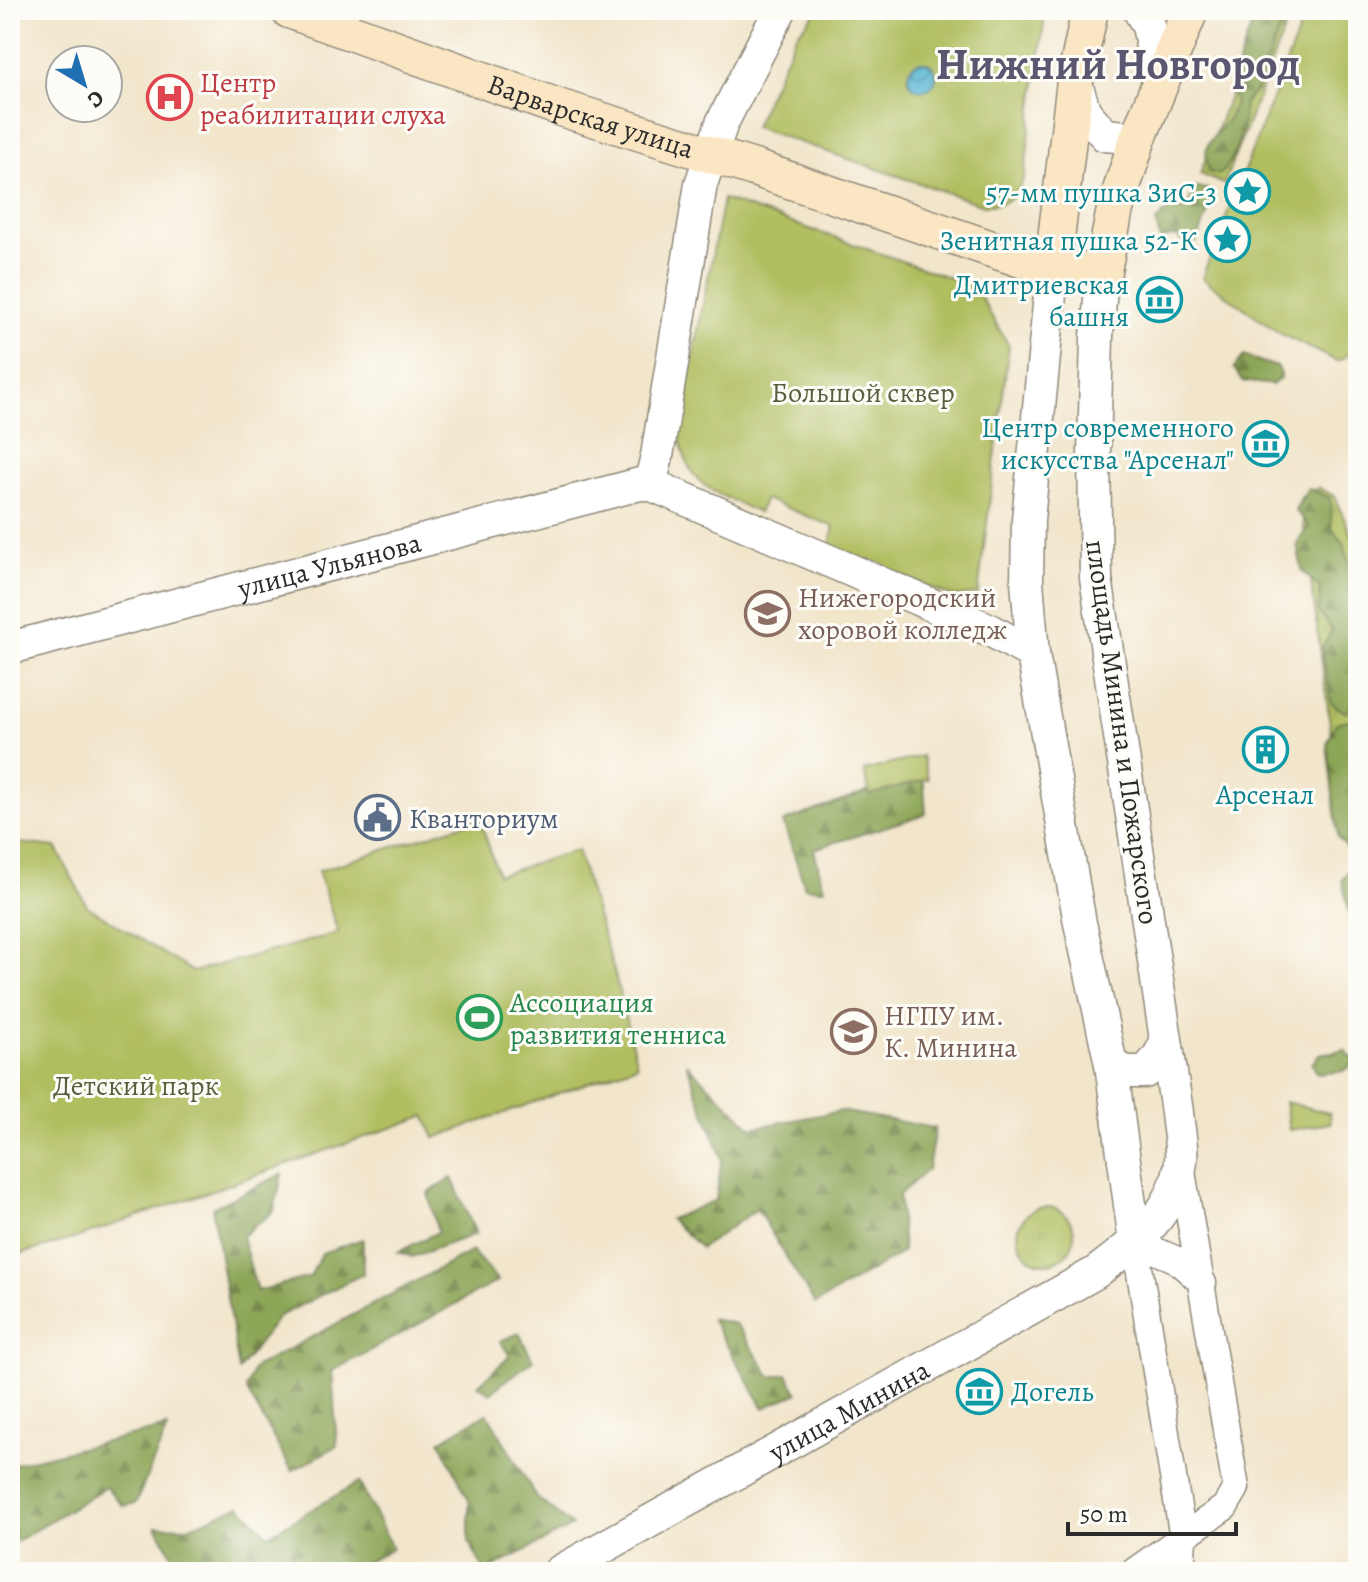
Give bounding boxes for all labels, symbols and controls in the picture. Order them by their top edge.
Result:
district label: Нижний Новгород [936,34,1300,94]
north arrow [44,44,124,124]
place label: Центр реабилитации слуха [200,64,446,134]
street label: Варварская улица [482,65,699,168]
hospital icon: Центр реабилитации слуха [145,74,193,122]
text: С [81,83,110,115]
place icon: 57-мм пушка ЗиС-3 [1224,168,1272,216]
place label: 57-мм пушка ЗиС-3 [986,174,1217,212]
place icon: Зенитная пушка 52-К [1204,216,1252,264]
place label: Зенитная пушка 52-К [939,222,1197,260]
place label: Дмитриевская башня [954,266,1129,336]
museum icon: Дмитриевская башня [1136,276,1184,324]
park label: Большой сквер [771,374,955,412]
place label: Центр современного искусства "Арсенал" [982,409,1234,479]
museum icon: Центр современного искусства "Арсенал" [1241,419,1289,467]
street label: улица Ульянова [233,524,425,608]
street label: площадь Минина и Пожарского [1076,537,1168,927]
place label: Нижегородский хоровой колледж [798,579,1007,649]
school or university icon: Нижегородский хоровой колледж [743,589,791,637]
building icon: Арсенал [1241,726,1289,774]
place label: Арсенал [1215,776,1314,814]
public building icon: Кванториум [354,794,402,842]
place label: Кванториум [409,800,559,838]
place label: Ассоциация развития тенниса [509,984,726,1054]
sports icon: Ассоциация развития тенниса [455,994,503,1042]
place label: НГПУ им. К. Минина [884,997,1017,1067]
school or university icon: НГПУ им. К. Минина [829,1007,877,1055]
park label: Детский парк [53,1067,219,1105]
street label: улица Минина [761,1351,937,1472]
museum icon: Догель [956,1367,1004,1415]
place label: Догель [1011,1373,1094,1411]
scale bar [1068,1486,1236,1536]
text: 50 m [1080,1498,1128,1530]

